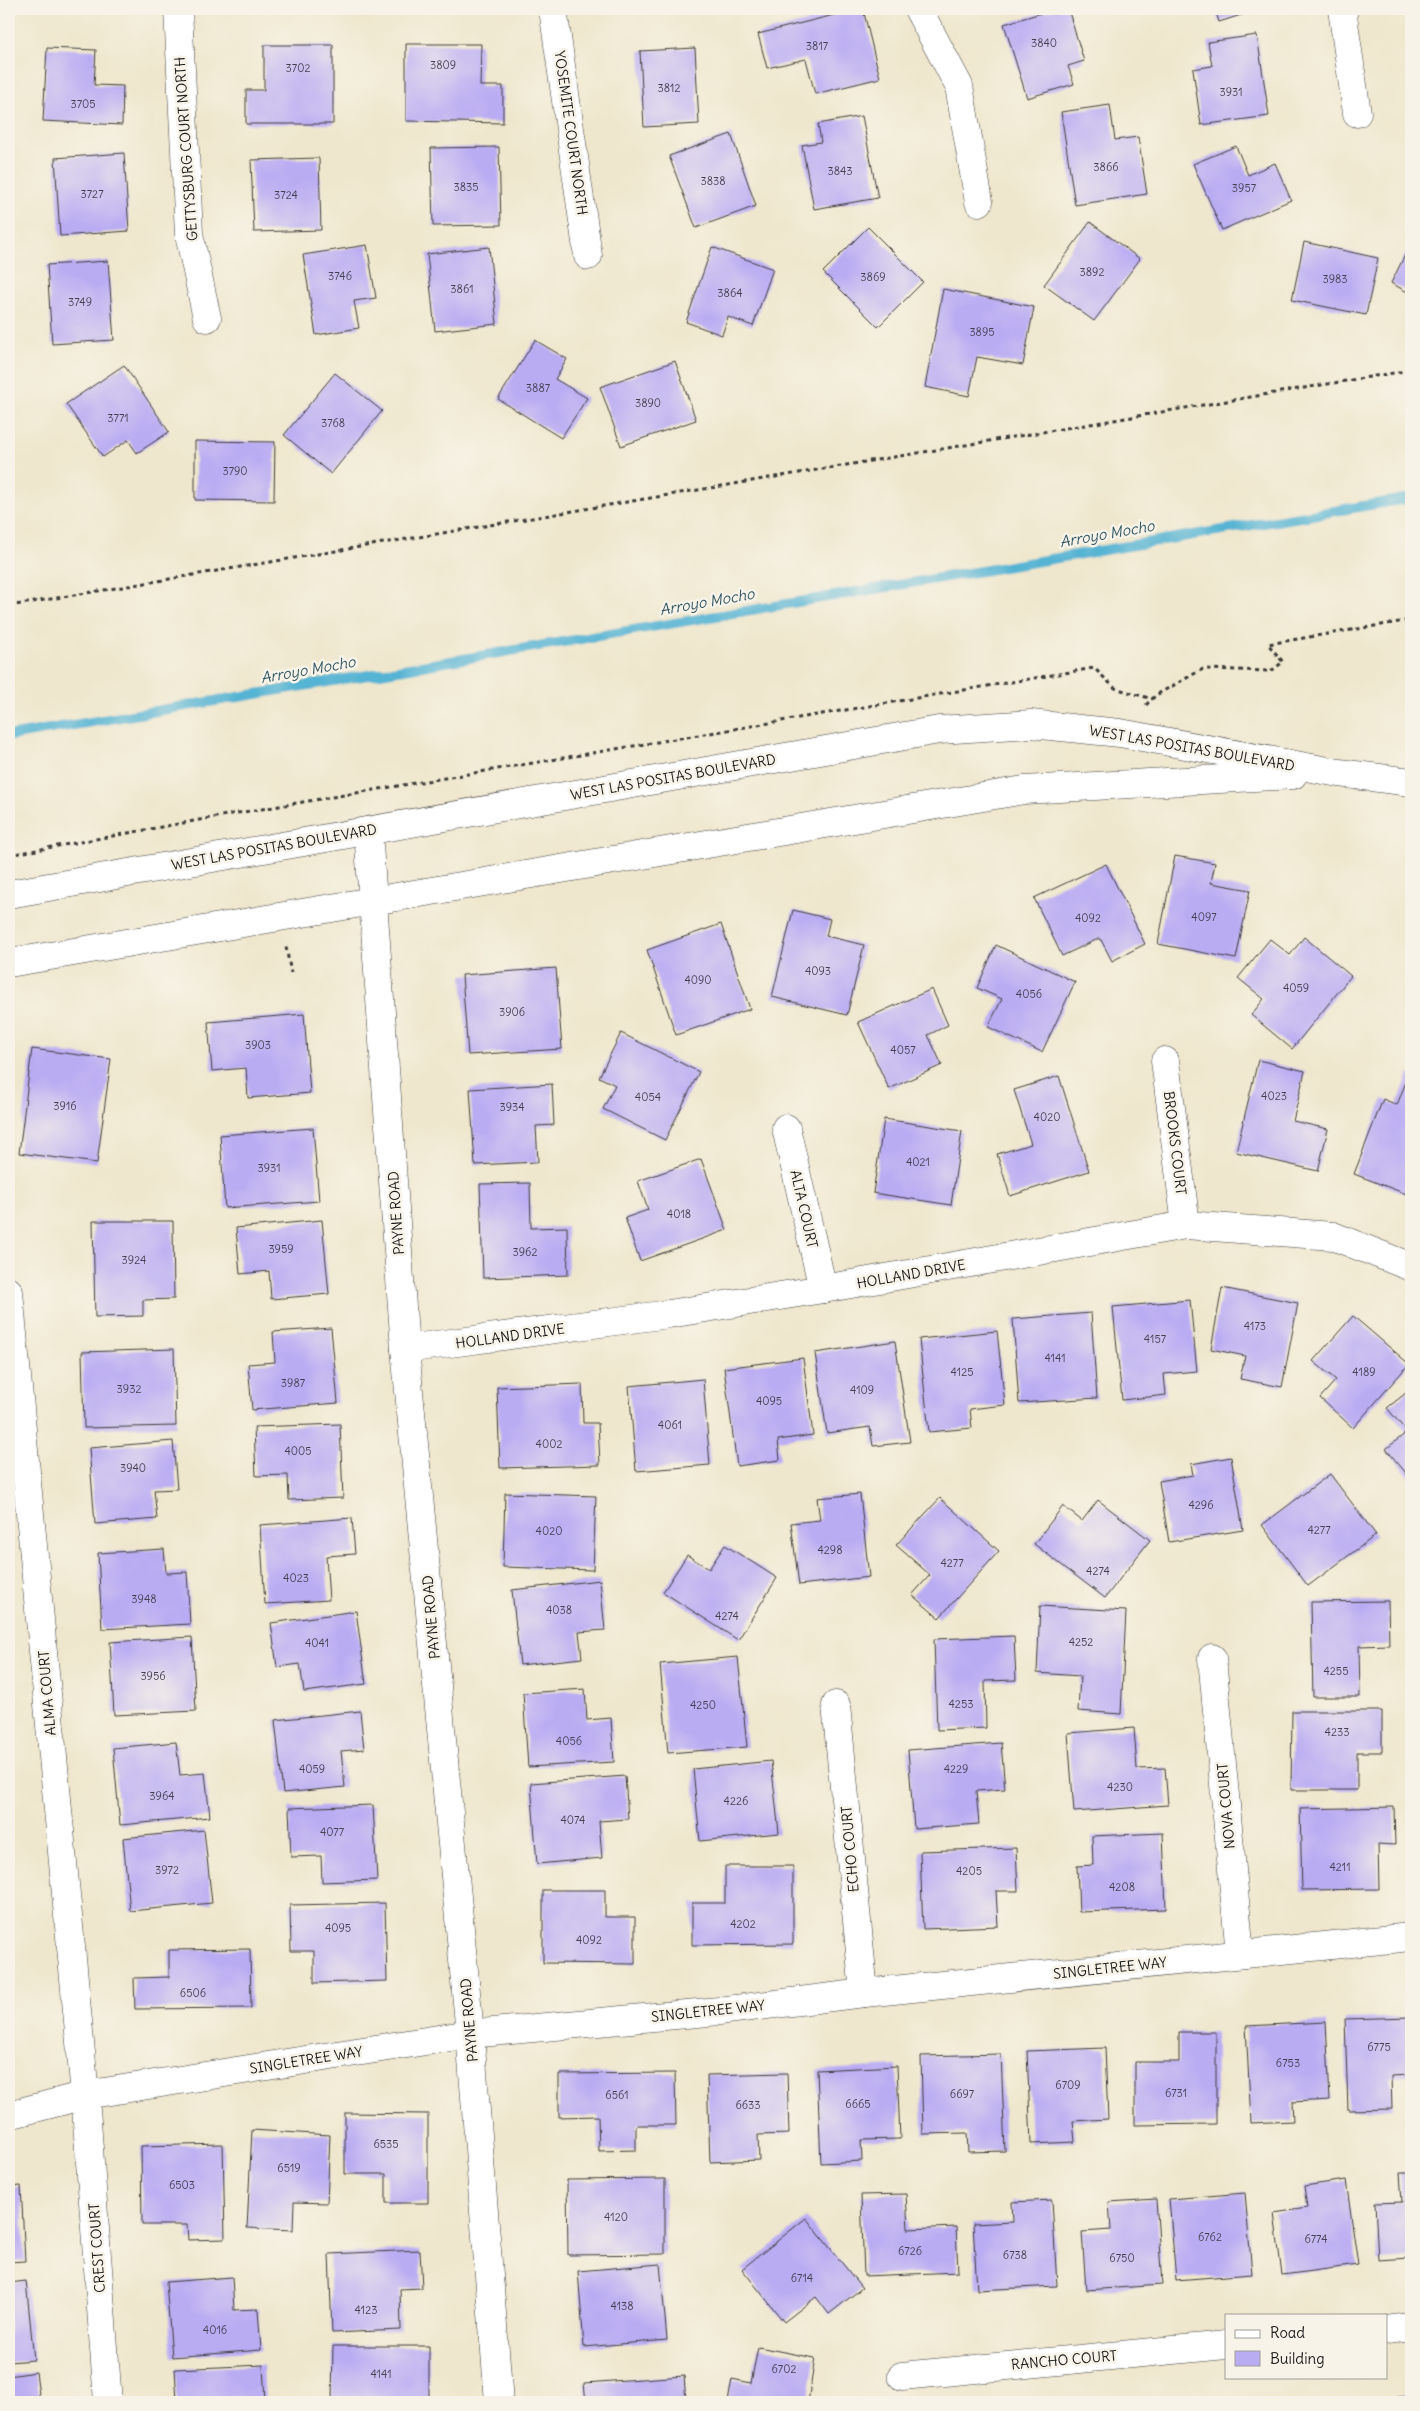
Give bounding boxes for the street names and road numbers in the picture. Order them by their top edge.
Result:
street label: YOSEMITE COURT NORTH [551,50,591,216]
street label: GETTYSBURG COURT NORTH [171,56,201,242]
street label: WEST LAS POSITAS BOULEVARD [1088,721,1296,775]
street label: WEST LAS POSITAS BOULEVARD [569,750,777,804]
street label: WEST LAS POSITAS BOULEVARD [170,820,378,874]
street label: BROOKS COURT [1160,1090,1190,1196]
street label: ALTA COURT [786,1168,822,1250]
street label: PAYNE ROAD [384,1170,408,1256]
street label: HOLLAND DRIVE [855,1256,967,1292]
street label: HOLLAND DRIVE [454,1319,566,1353]
street label: PAYNE ROAD [418,1574,444,1660]
street label: ALMA COURT [34,1650,60,1736]
street label: NOVA COURT [1213,1762,1239,1850]
street label: ECHO COURT [837,1805,863,1893]
street label: SINGLETREE WAY [1052,1953,1168,1983]
street label: PAYNE ROAD [456,1977,482,2063]
street label: SINGLETREE WAY [650,1996,766,2026]
street label: SINGLETREE WAY [248,2042,364,2078]
street label: CREST COURT [85,2203,109,2293]
street label: RANCHO COURT [1010,2346,1118,2374]

